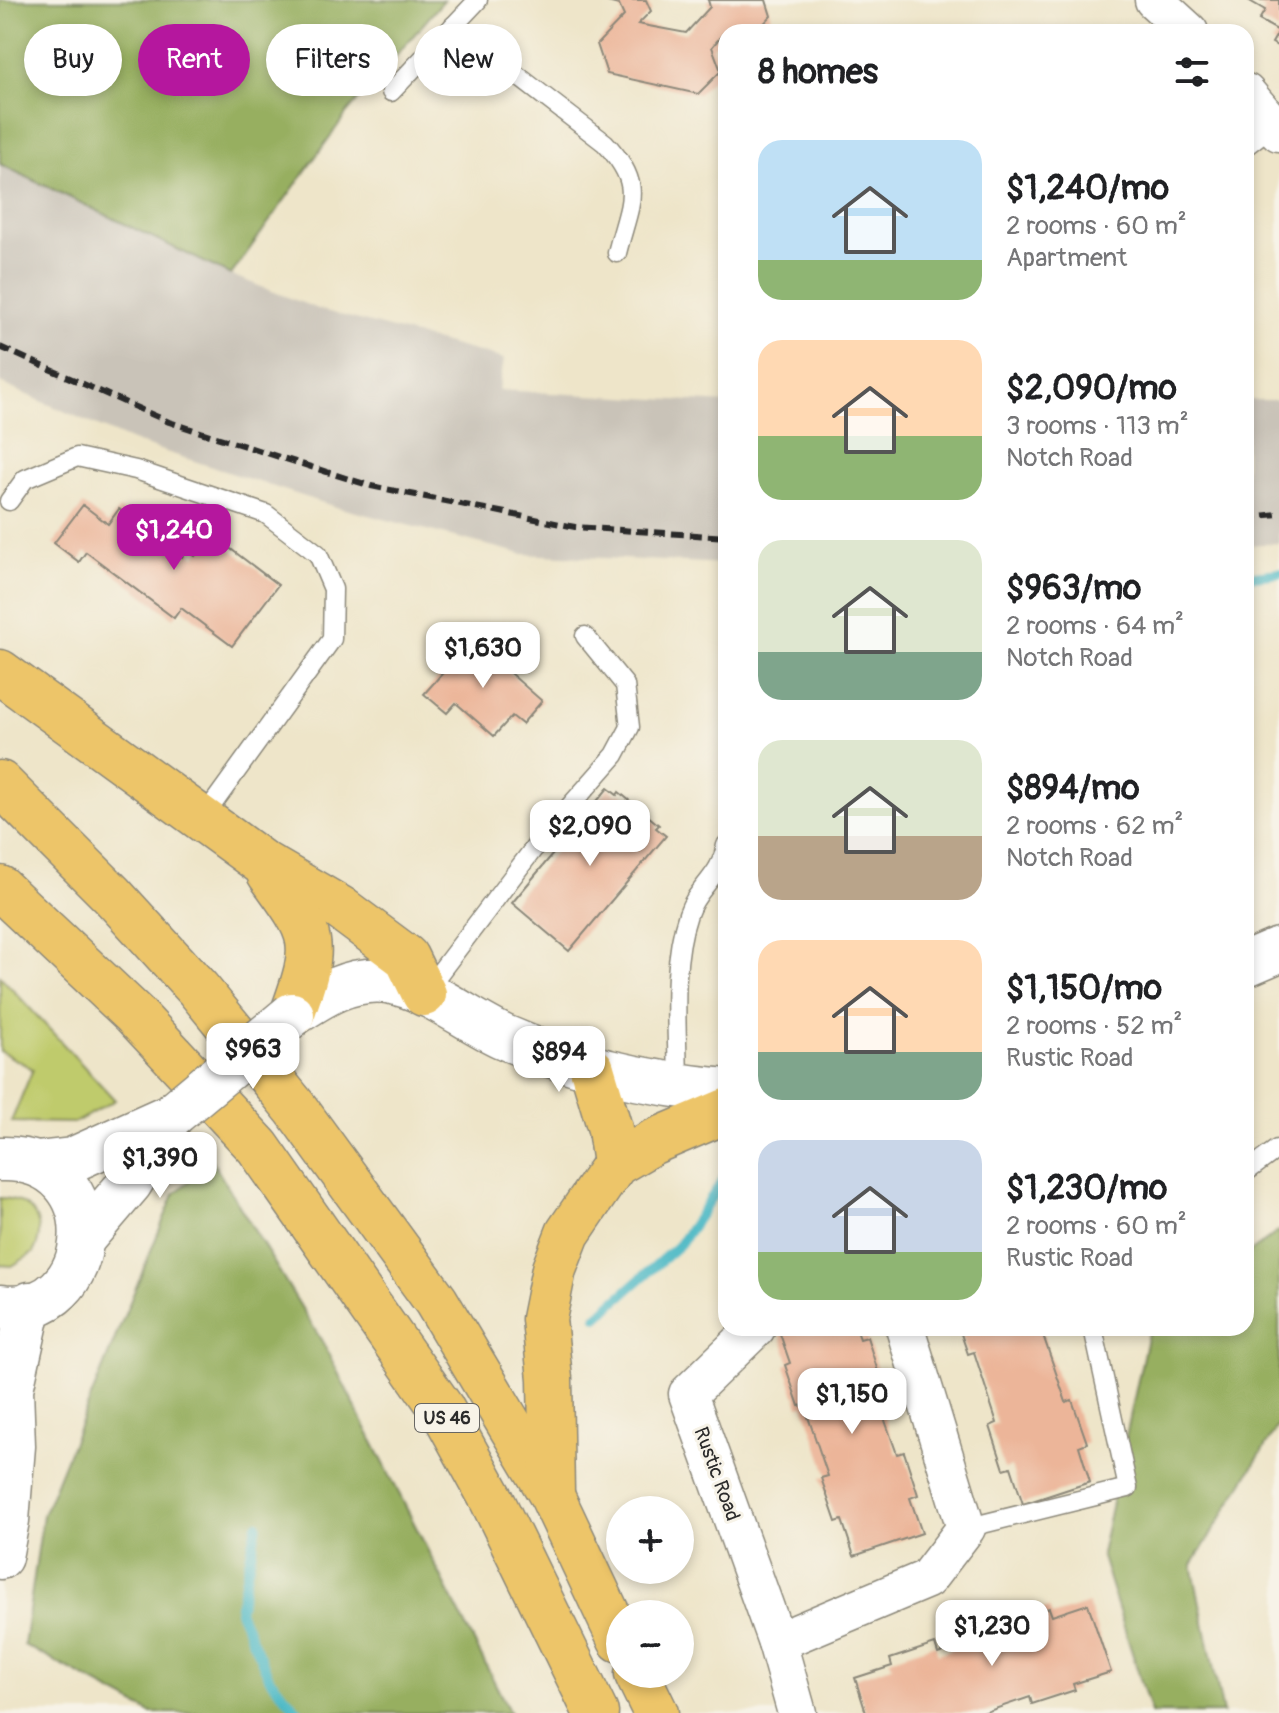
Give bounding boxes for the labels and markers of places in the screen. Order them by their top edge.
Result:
pin: $1,240 [109,504,239,572]
pin: $1,630 [418,622,548,690]
pin: $2,090 [525,800,655,868]
pin: $963 [206,1023,300,1091]
pin: $894 [512,1026,606,1094]
pin: $1,390 [95,1132,225,1200]
pin: $1,150 [787,1368,917,1436]
pin: $1,230 [927,1600,1057,1668]

